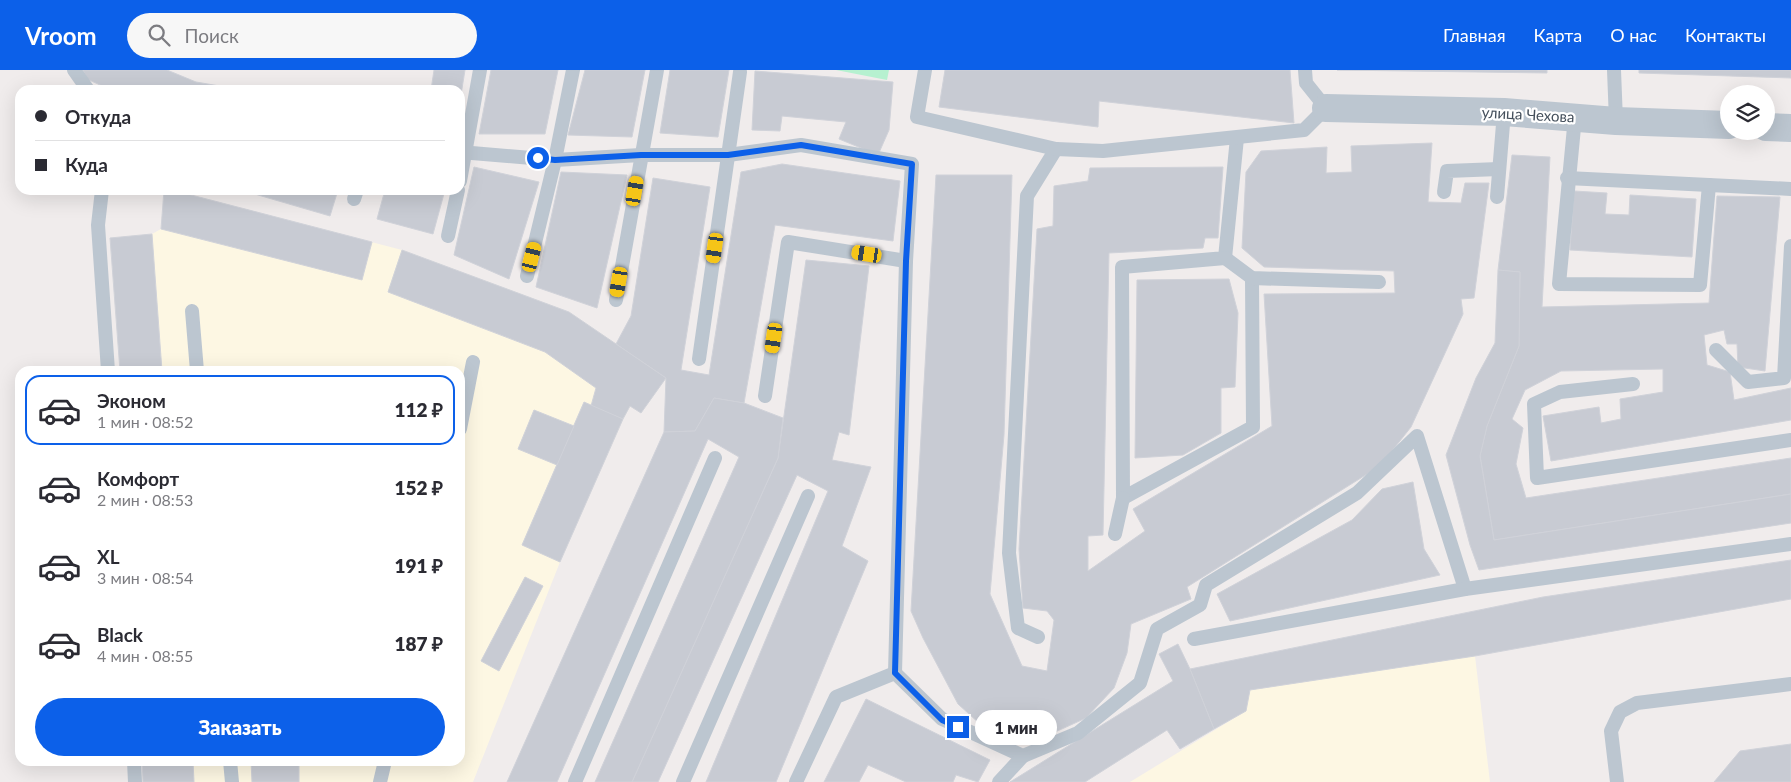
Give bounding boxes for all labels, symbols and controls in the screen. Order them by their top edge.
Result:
search box [127,13,477,58]
text: Vroom [25,21,97,50]
icon: search [145,21,173,49]
text: Поиск [185,24,239,47]
text: Главная [1443,24,1506,46]
text: Карта [1534,24,1582,46]
text: О нас [1610,24,1657,46]
text: Контакты [1685,24,1766,46]
map controls [1720,85,1775,140]
button: layers [1720,85,1775,140]
street label: улица Чехова [1481,103,1575,125]
text: Откуда [65,105,131,128]
route start [527,147,549,169]
text: Куда [65,153,108,176]
car [625,175,644,207]
car [705,232,724,264]
car [521,241,542,273]
car [851,244,882,264]
car [609,266,628,298]
car [764,322,783,354]
icon: car [37,388,82,433]
text: Эконом [97,389,166,412]
text: 112 ₽ [394,398,443,421]
text: 1 мин · 08:52 [97,412,193,431]
icon: car [37,466,82,511]
text: Комфорт [97,467,179,490]
text: 152 ₽ [394,476,443,499]
text: 2 мин · 08:53 [97,490,193,509]
icon: car [37,544,82,589]
text: XL [97,545,120,568]
text: 191 ₽ [394,554,443,577]
text: 3 мин · 08:54 [97,568,193,587]
icon: car [37,622,82,667]
text: Black [97,623,143,646]
text: 187 ₽ [394,632,443,655]
text: 4 мин · 08:55 [97,646,193,665]
button: Заказать [35,698,445,756]
callout: 1 мин [976,710,1058,744]
route end [947,716,969,738]
text: 1 мин [994,718,1038,737]

